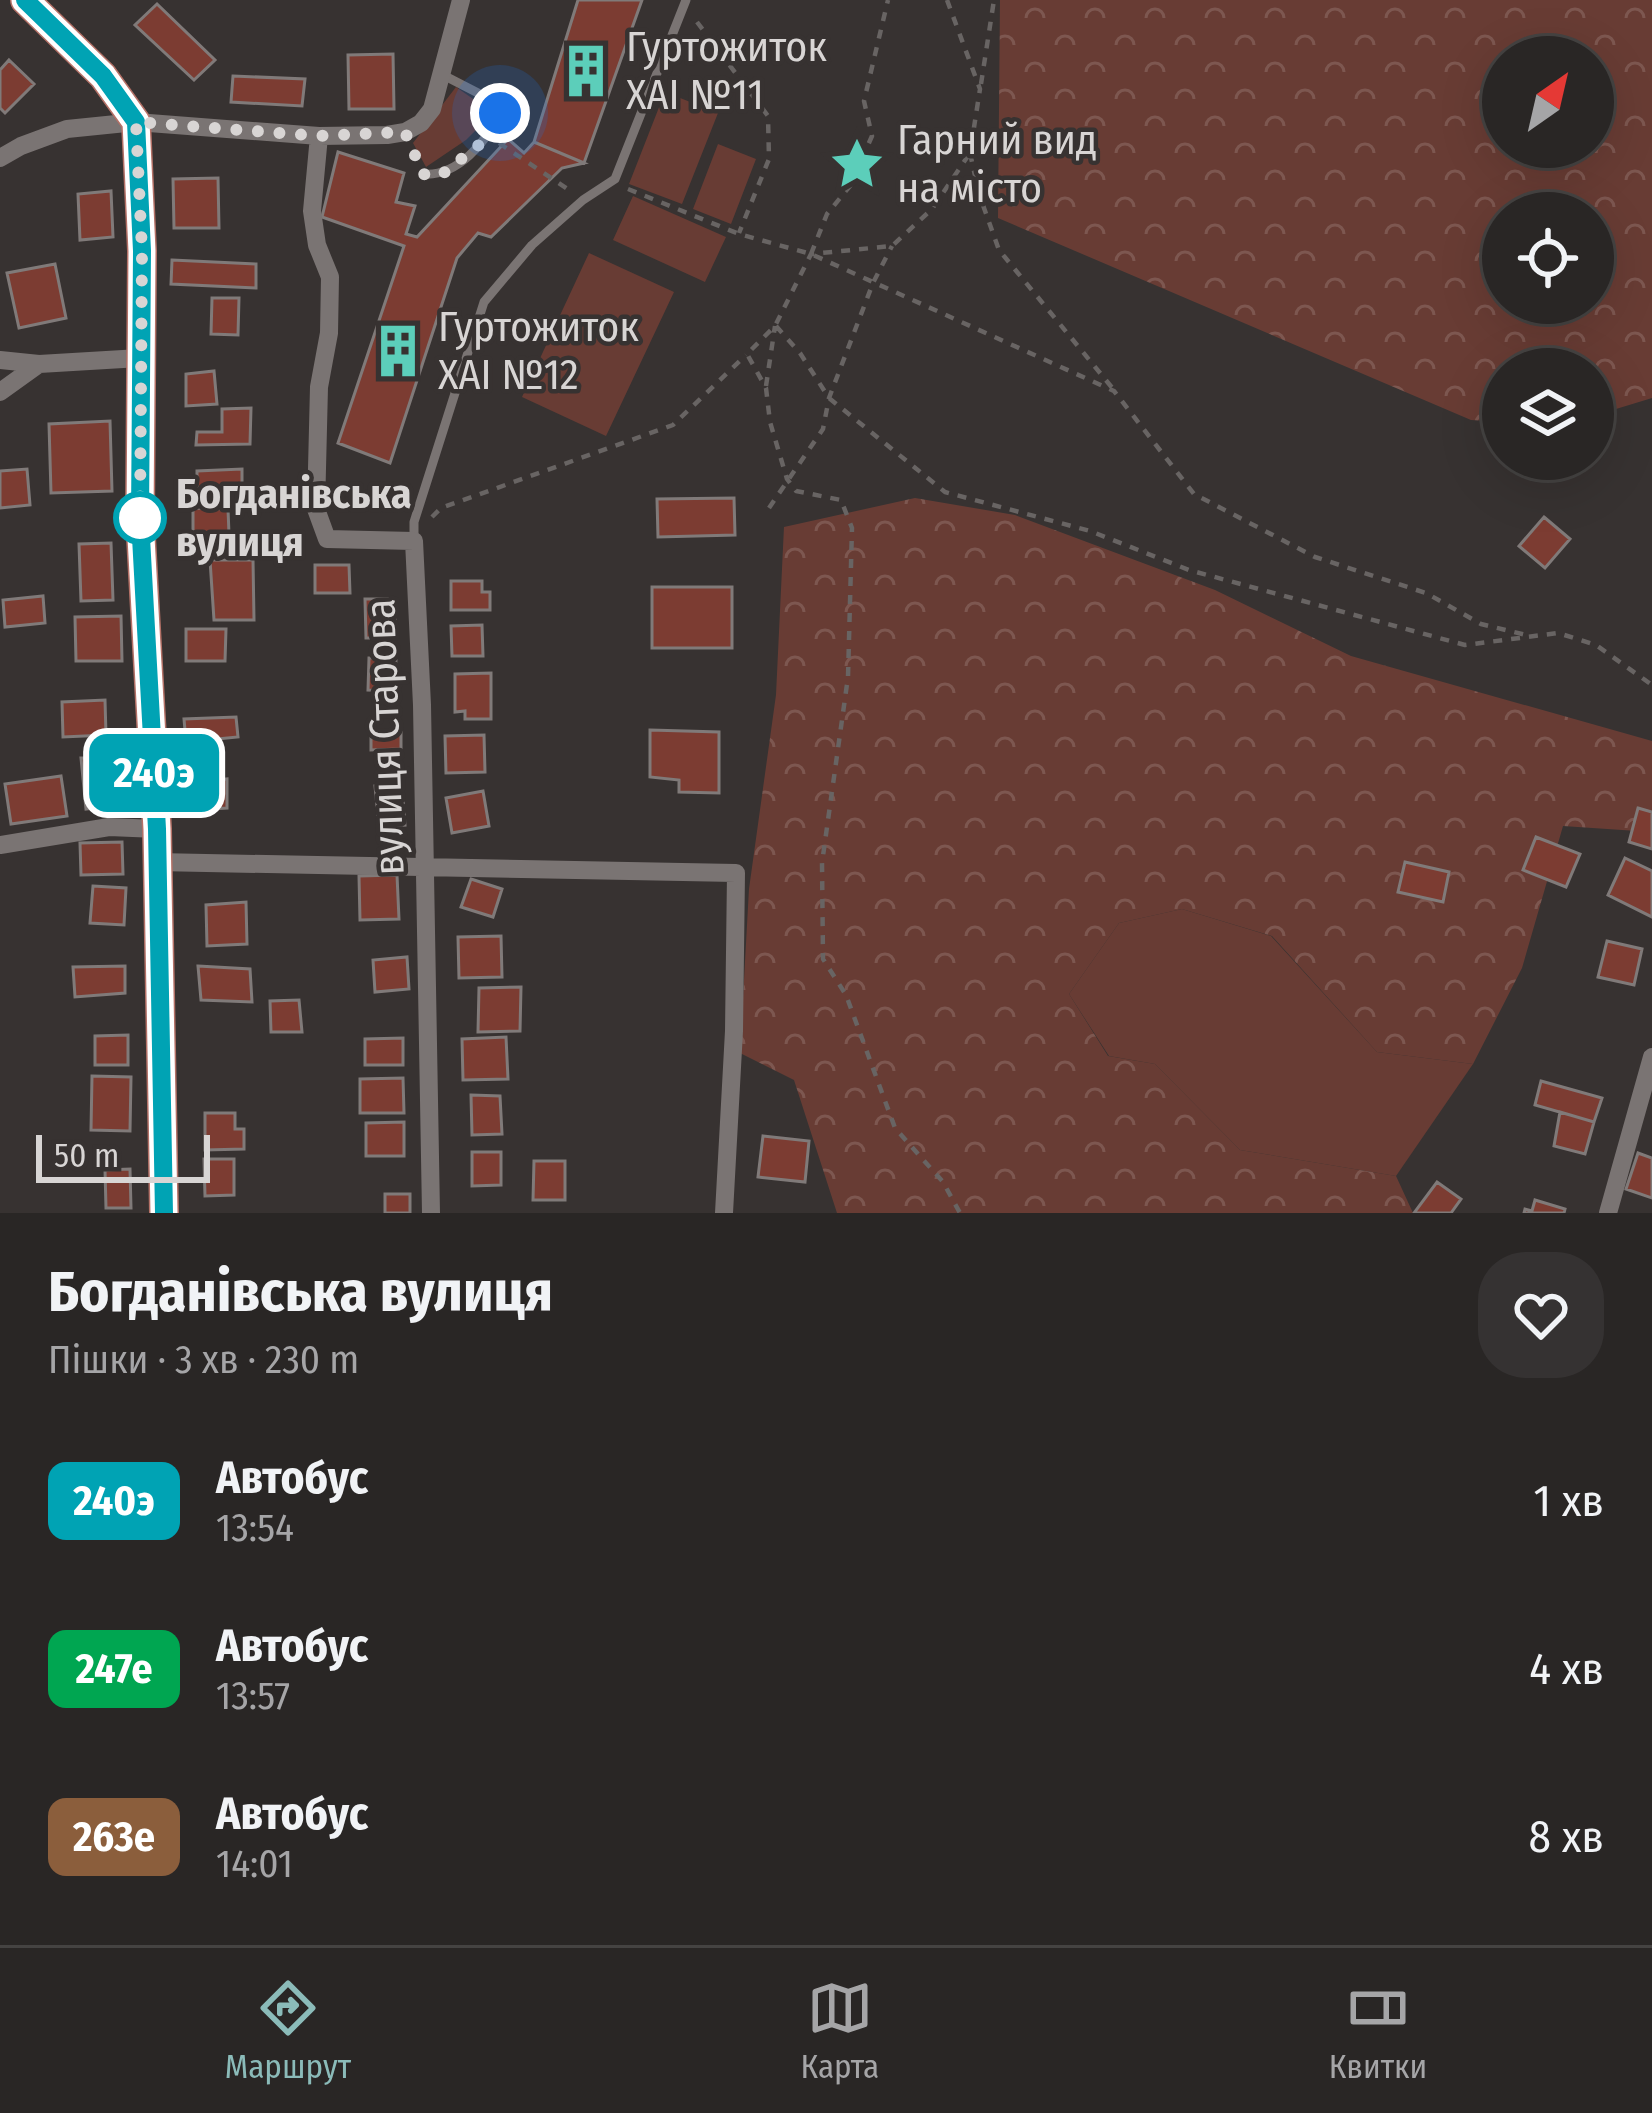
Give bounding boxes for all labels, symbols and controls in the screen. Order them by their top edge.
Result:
place label: Гуртожиток ХАІ №11 [626,22,827,120]
north arrow [1482,36,1614,168]
map controls [1482,36,1614,480]
building icon: Гуртожиток ХАІ №11 [557,42,615,100]
your location [470,83,530,143]
place label: Гарний вид на місто [897,115,1097,213]
place icon: Гарний вид на місто [828,135,886,193]
button: locate [1482,192,1614,324]
place label: Гуртожиток ХАІ №12 [438,302,639,400]
building icon: Гуртожиток ХАІ №12 [369,322,427,380]
button: layers [1482,348,1614,480]
place label: Богданівська вулиця [176,469,412,567]
marker: Богданівська вулиця [115,493,165,543]
street label: вулиця Старова [355,598,415,876]
line badge: 240э [70,734,238,812]
text: 240э [113,748,195,798]
scale bar [36,1129,210,1182]
text: 50 m [54,1136,119,1176]
button: heart [1478,1252,1604,1378]
text: Богданівська вулиця [48,1258,553,1326]
text: Пішки · 3 хв · 230 m [48,1337,359,1383]
text: Автобус [216,1451,368,1505]
text: 1 хв [1534,1474,1604,1528]
text: 240э [73,1476,155,1526]
text: 13:54 [216,1505,294,1551]
text: Автобус [216,1619,368,1673]
text: 4 хв [1529,1642,1604,1696]
text: 247е [75,1644,153,1694]
text: 13:57 [216,1673,290,1719]
text: Автобус [216,1787,368,1841]
text: 8 хв [1529,1810,1604,1864]
text: 263е [73,1812,155,1862]
text: 14:01 [216,1841,293,1887]
tab: Маршрут [225,1975,351,2087]
tab: Карта [800,1975,879,2087]
tab: Квитки [1329,1975,1427,2087]

